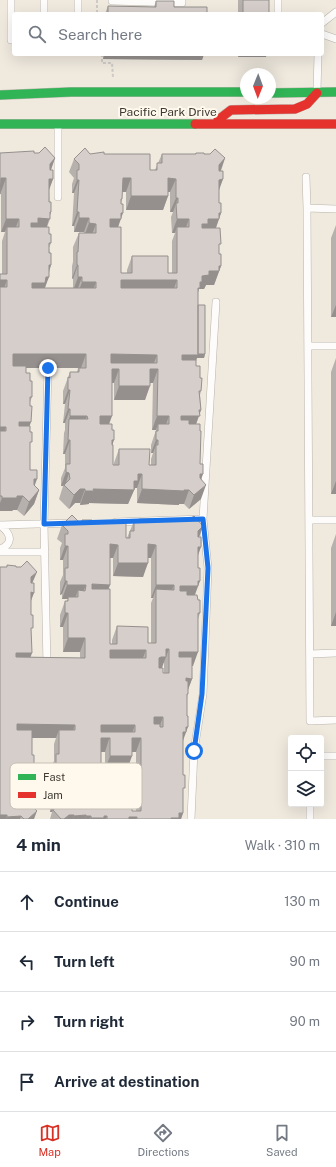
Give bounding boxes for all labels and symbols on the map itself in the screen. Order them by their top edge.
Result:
north arrow [240,68,276,104]
street label: Pacific Park Drive [119,105,217,119]
route end [39,359,57,377]
route start [185,742,203,760]
legend [10,763,142,809]
text: Fast [43,771,65,783]
text: Jam [43,789,63,801]

